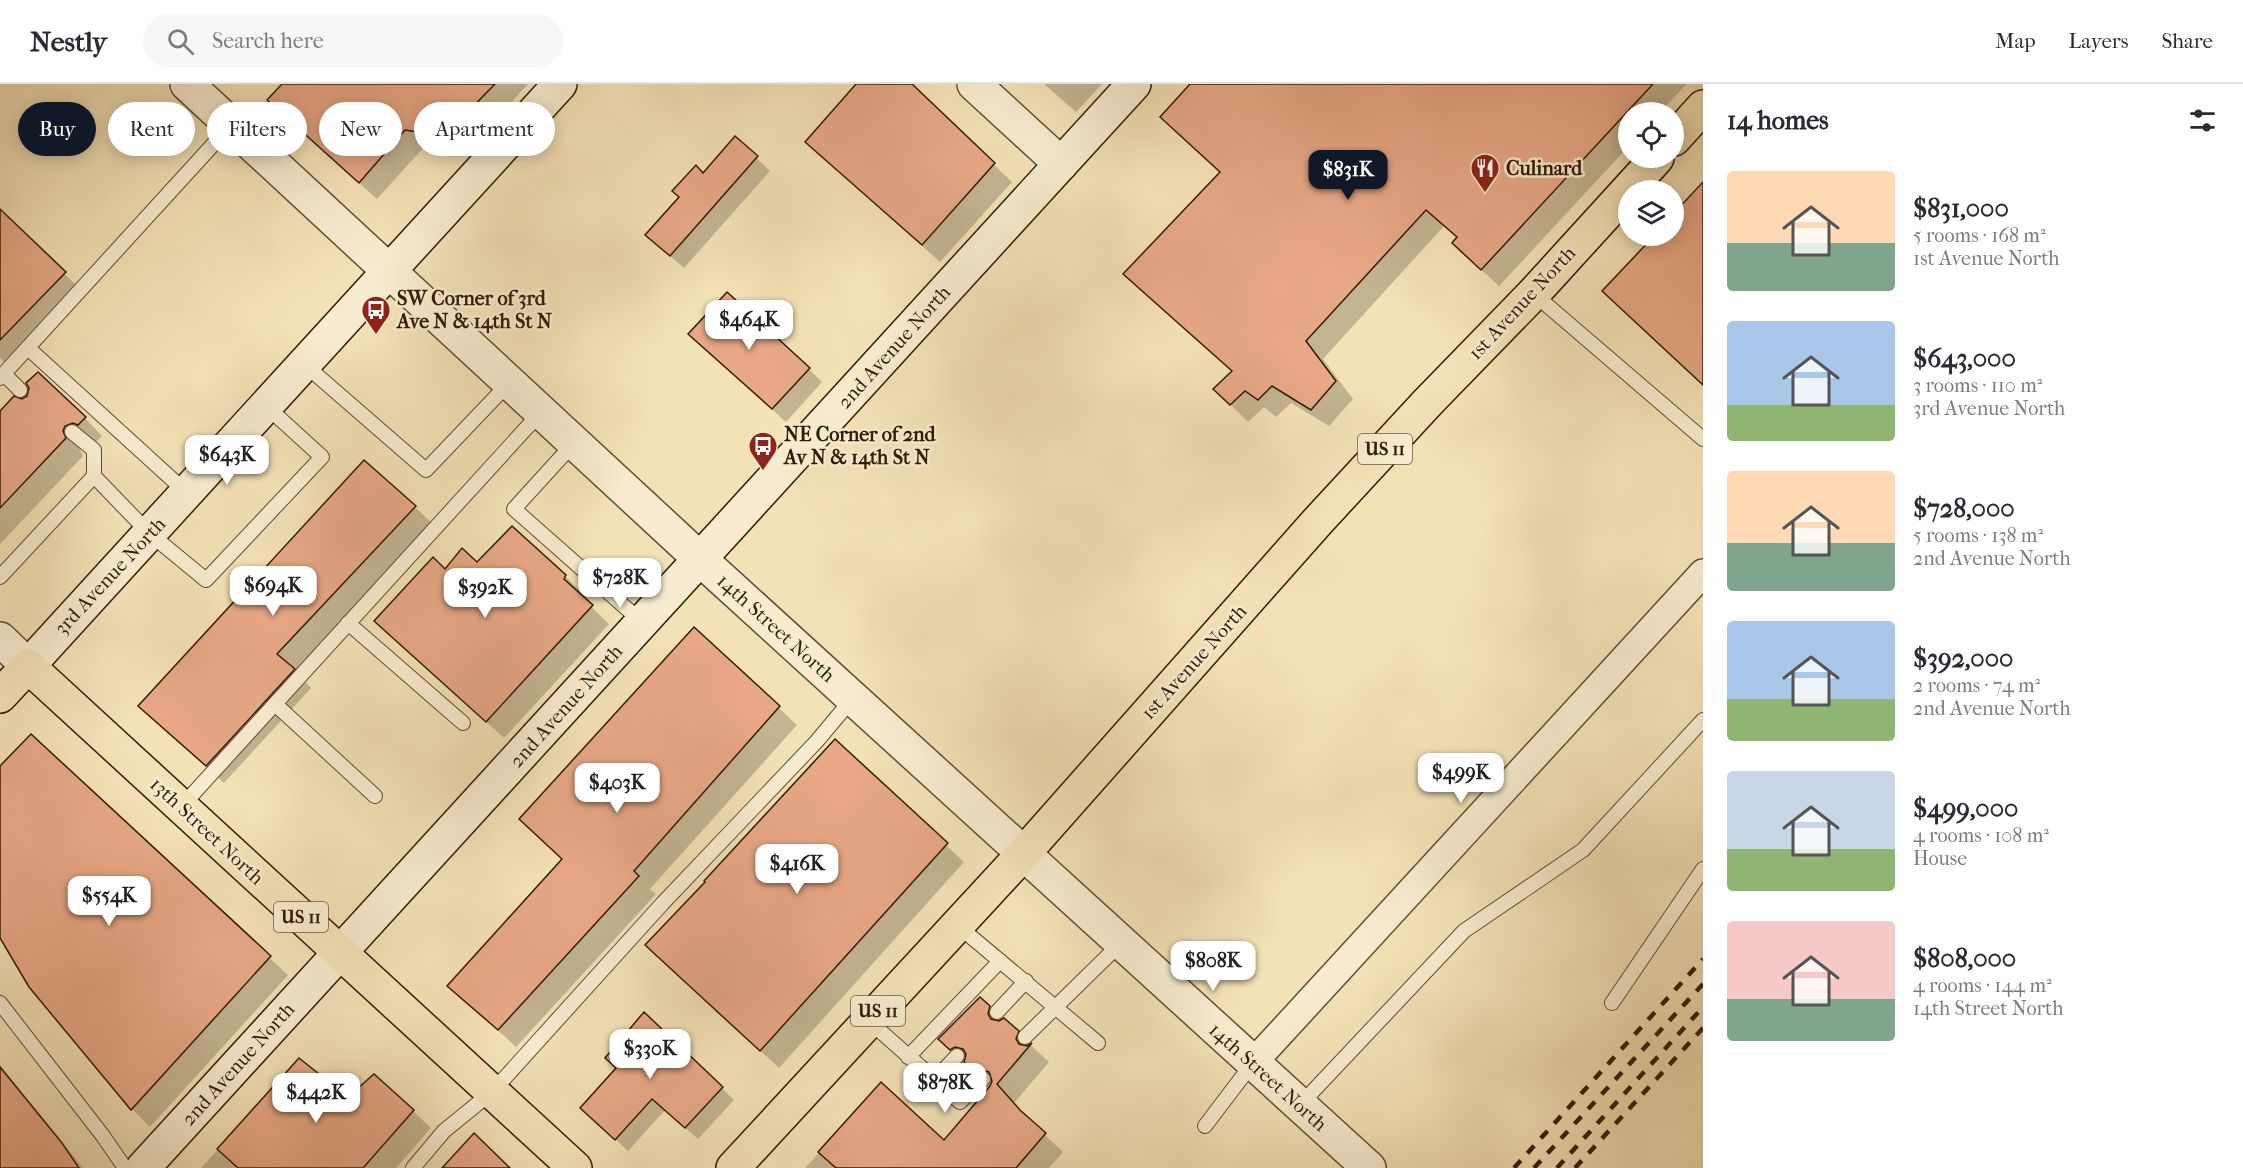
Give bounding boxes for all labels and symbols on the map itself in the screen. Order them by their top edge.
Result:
pin: $831K [1306,150,1390,201]
restaurant icon: Culinard [1469,152,1501,194]
place label: Culinard [1506,157,1583,180]
street label: 1st Avenue North [1464,241,1581,364]
street label: 2nd Avenue North [833,280,956,413]
place label: SW Corner of 3rd Ave N & 14th St N [395,287,553,334]
bus stop icon: SW Corner of 3rd Ave N & 14th St N [360,294,392,336]
pin: $464K [707,300,791,351]
place label: NE Corner of 2nd Av N & 14th St N [782,423,937,470]
bus stop icon: NE Corner of 2nd Av N & 14th St N [747,430,779,472]
road number: US 11 [1358,434,1412,464]
pin: $643K [185,435,269,486]
street label: 3rd Avenue North [50,512,171,640]
pin: $728K [578,558,662,609]
pin: $694K [231,566,315,617]
pin: $392K [443,568,527,619]
street label: 14th Street North [712,569,840,687]
street label: 1st Avenue North [1136,599,1252,724]
street label: 2nd Avenue North [505,639,628,772]
pin: $499K [1419,753,1503,804]
pin: $403K [575,763,659,814]
street label: 13th Street North [145,773,269,890]
pin: $416K [755,844,839,895]
pin: $554K [67,876,151,927]
road number: US 11 [274,902,328,932]
pin: $808K [1171,941,1255,992]
road number: US 11 [851,996,905,1026]
street label: 2nd Avenue North [177,997,300,1130]
street label: 14th Street North [1204,1018,1332,1136]
pin: $330K [608,1029,692,1080]
pin: $878K [903,1063,987,1114]
pin: $442K [274,1073,358,1124]

